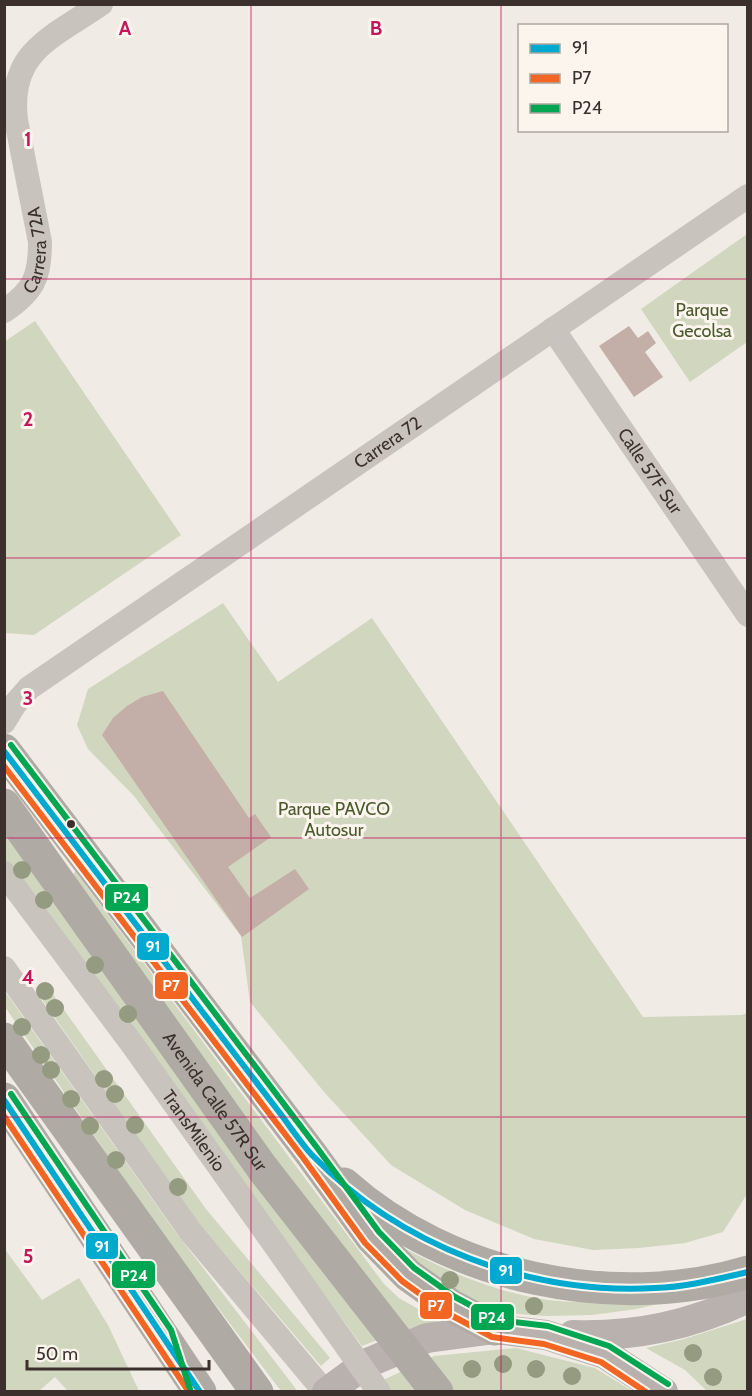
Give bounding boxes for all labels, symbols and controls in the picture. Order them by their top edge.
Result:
text: A [119,16,132,40]
text: B [370,16,382,40]
legend [518,24,728,132]
text: 91 [572,37,588,59]
text: P7 [572,67,591,89]
text: P24 [572,97,602,119]
text: 1 [24,127,32,151]
street label: Carrera 72A [18,205,51,298]
park label: Parque Gecolsa [672,299,732,342]
text: 2 [23,407,33,431]
street label: Carrera 72 [350,412,426,473]
street label: Calle 57F Sur [613,424,687,519]
text: 3 [23,686,33,710]
park label: Parque PAVCO Autosur [278,798,390,841]
unlabelled marker [65,818,77,830]
line badge: P24 [104,883,149,912]
text: P24 [113,888,141,907]
line badge: 91 [136,932,170,961]
text: 91 [146,937,160,956]
text: 4 [22,965,34,989]
line badge: P7 [154,971,189,1000]
text: P7 [162,976,181,995]
street label: Avenida Calle 57R Sur [158,1028,272,1176]
street label: TransMilenio [157,1086,230,1176]
line badge: 91 [85,1232,119,1260]
text: 91 [95,1237,109,1256]
text: 5 [23,1244,33,1268]
line badge: 91 [489,1256,523,1285]
line badge: P24 [111,1260,156,1289]
text: 91 [499,1261,513,1280]
text: P24 [120,1266,148,1285]
line badge: P7 [419,1291,453,1320]
text: P7 [427,1296,446,1315]
line badge: P24 [470,1303,515,1331]
text: P24 [478,1308,506,1327]
scale bar [27,1333,208,1371]
text: 50 m [36,1343,78,1365]

